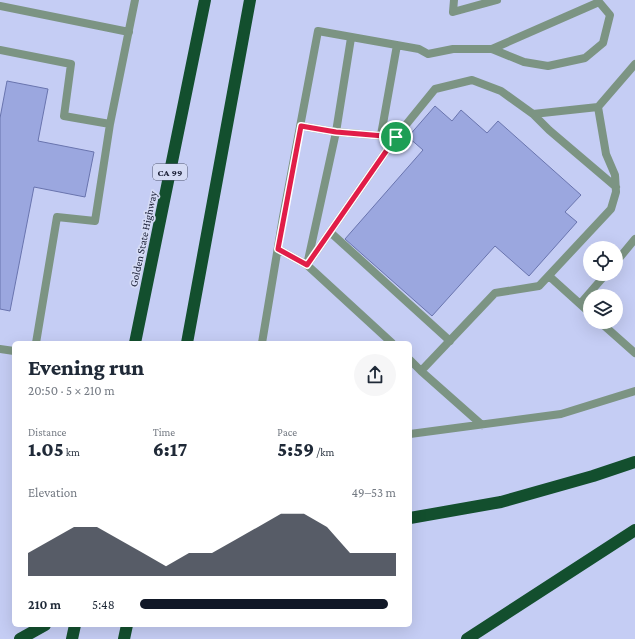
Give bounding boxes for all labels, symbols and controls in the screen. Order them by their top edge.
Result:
pin [379,120,413,154]
icon: arrive [385,126,407,148]
road number: CA 99 [153,164,187,180]
street label: Golden State Highway [127,189,160,288]
map controls [583,241,623,329]
button: locate [583,241,623,281]
button: layers [583,289,623,329]
button: share [354,354,396,396]
text: Evening run [28,355,144,380]
text: 20:50 · 5 × 210 m [28,383,115,398]
text: Distance [28,426,66,438]
text: Time [153,426,175,438]
text: Pace [277,426,297,438]
text: 1.05 [28,438,64,460]
text: 6:17 [153,438,188,460]
text: 5:59 [277,438,314,460]
text: km [64,446,80,458]
text: /km [314,446,334,458]
text: Elevation [28,485,77,500]
text: 49–53 m [352,485,396,500]
text: 210 m [28,597,61,612]
text: 5:48 [92,597,115,612]

